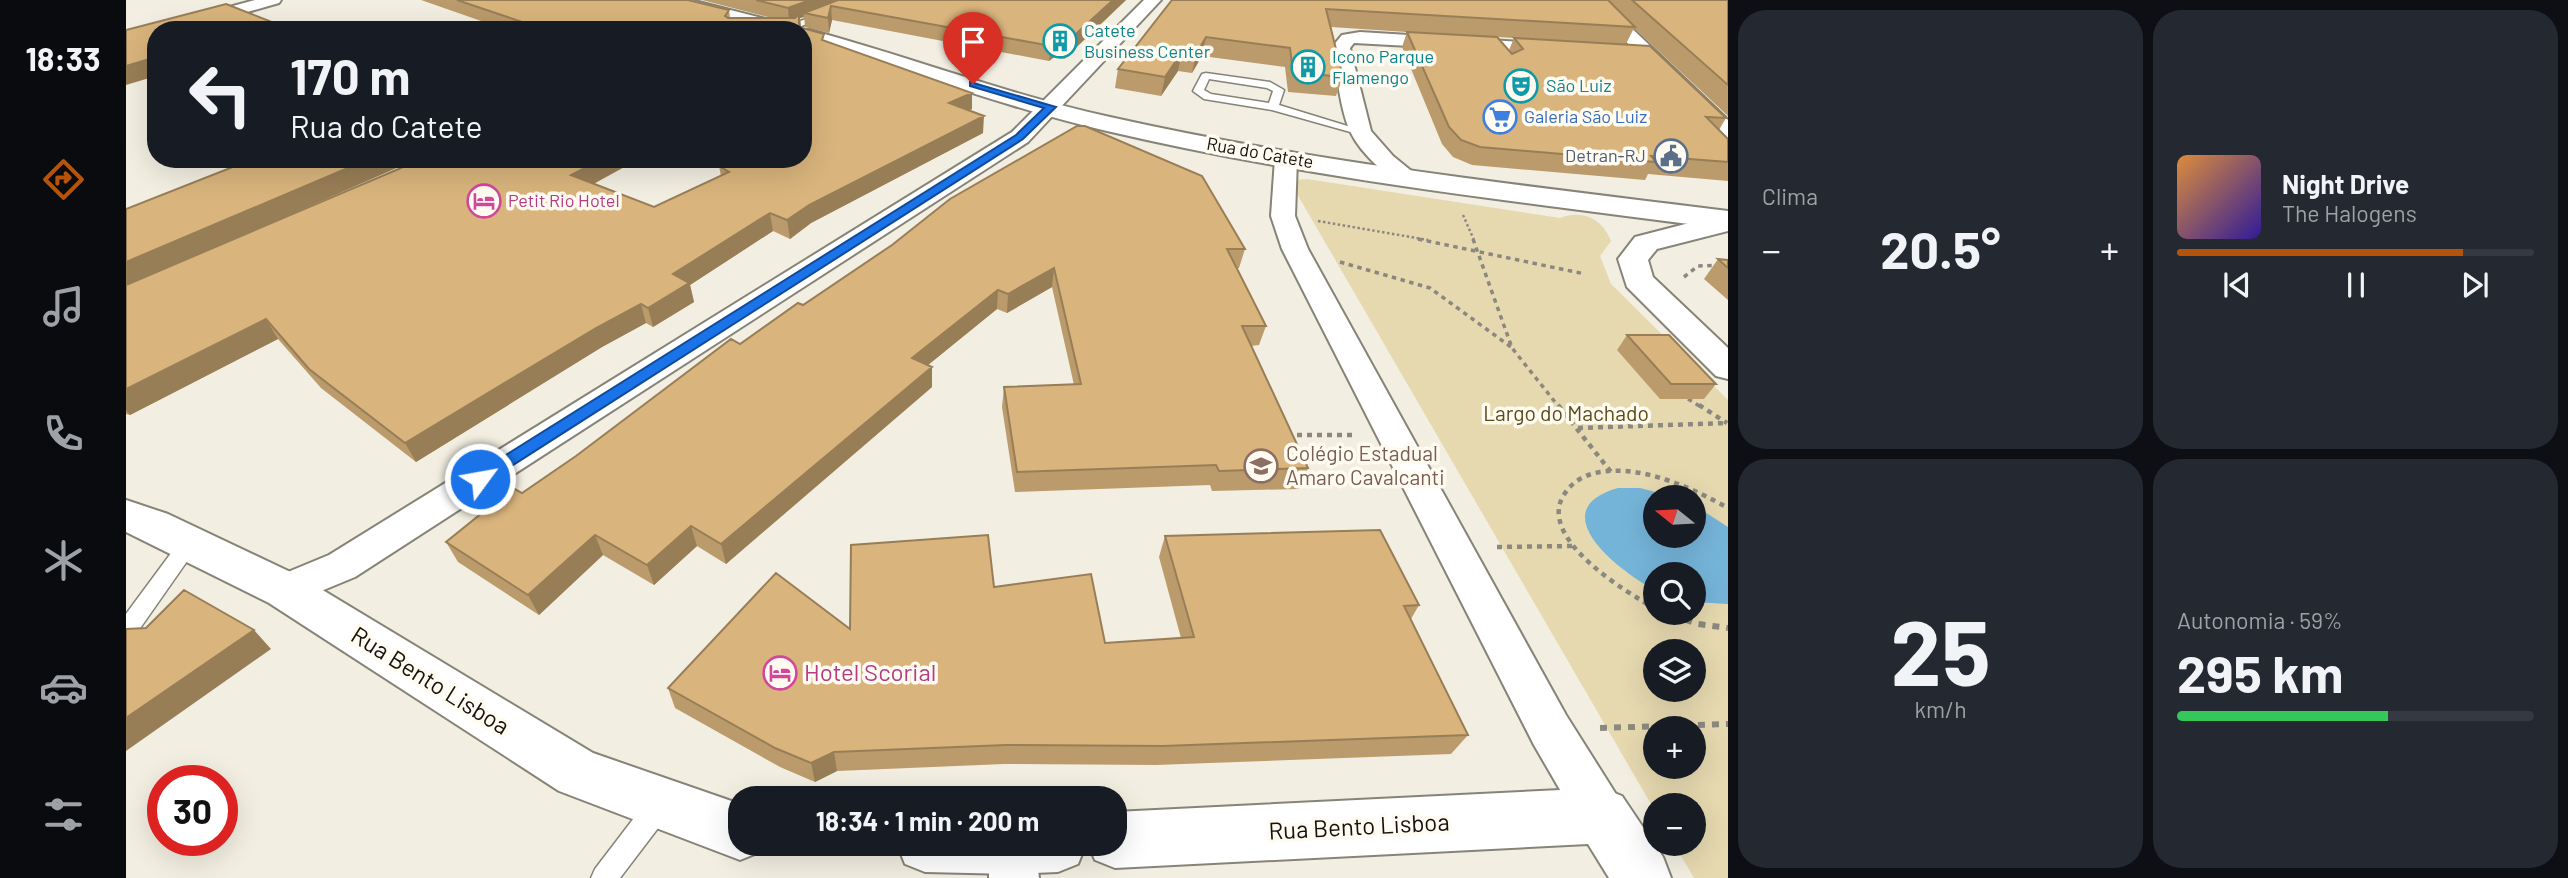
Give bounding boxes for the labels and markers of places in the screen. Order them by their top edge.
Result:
pin [943,12.0,1003,84]
place label: Catete Business Center [1084,19,1211,62]
building icon: Catete Business Center [1041,22,1079,60]
place label: Icono Parque Flamengo [1332,45,1434,88]
building icon: Icono Parque Flamengo [1289,48,1327,86]
theatre icon: São Luiz [1502,67,1540,105]
place label: São Luiz [1546,74,1611,96]
supermarket icon: Galeria São Luiz [1481,98,1519,136]
place label: Galeria São Luiz [1524,105,1647,127]
public building icon: Detran-RJ [1652,137,1690,175]
place label: Detran-RJ [1565,144,1646,166]
hotel icon: Petit Rio Hotel [465,182,503,220]
place label: Petit Rio Hotel [508,189,620,211]
place label: Colégio Estadual Amaro Cavalcanti [1286,440,1445,489]
school or university icon: Colégio Estadual Amaro Cavalcanti [1242,447,1280,485]
hotel icon: Hotel Scorial [761,654,799,692]
place label: Hotel Scorial [804,657,936,686]

